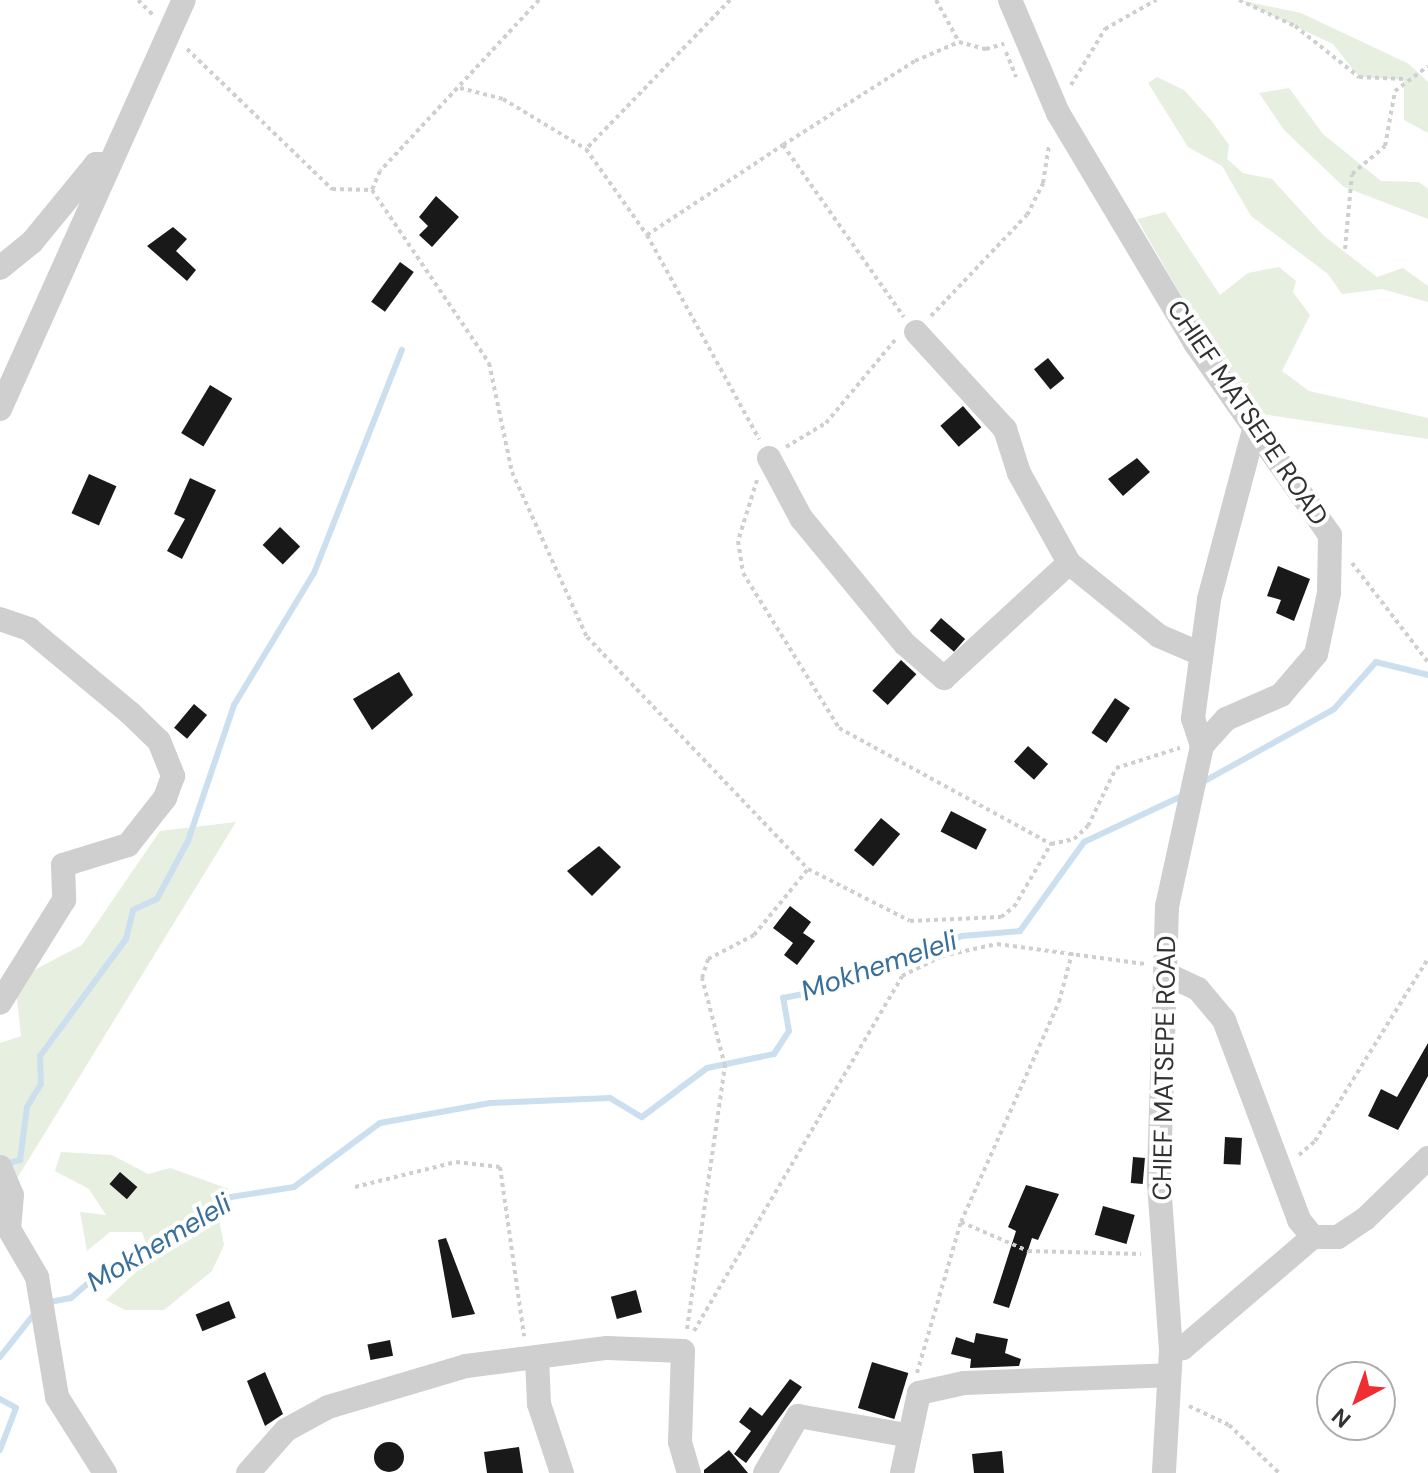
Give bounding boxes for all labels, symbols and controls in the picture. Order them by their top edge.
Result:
street label: CHIEF MATSEPE ROAD [1160,294,1334,532]
water label: Mokhemeleli [797,924,961,1008]
street label: CHIEF MATSEPE ROAD [1147,935,1183,1201]
water label: Mokhemeleli [81,1187,237,1299]
north arrow [1316,1361,1396,1441]
text: N [1326,1402,1357,1434]

